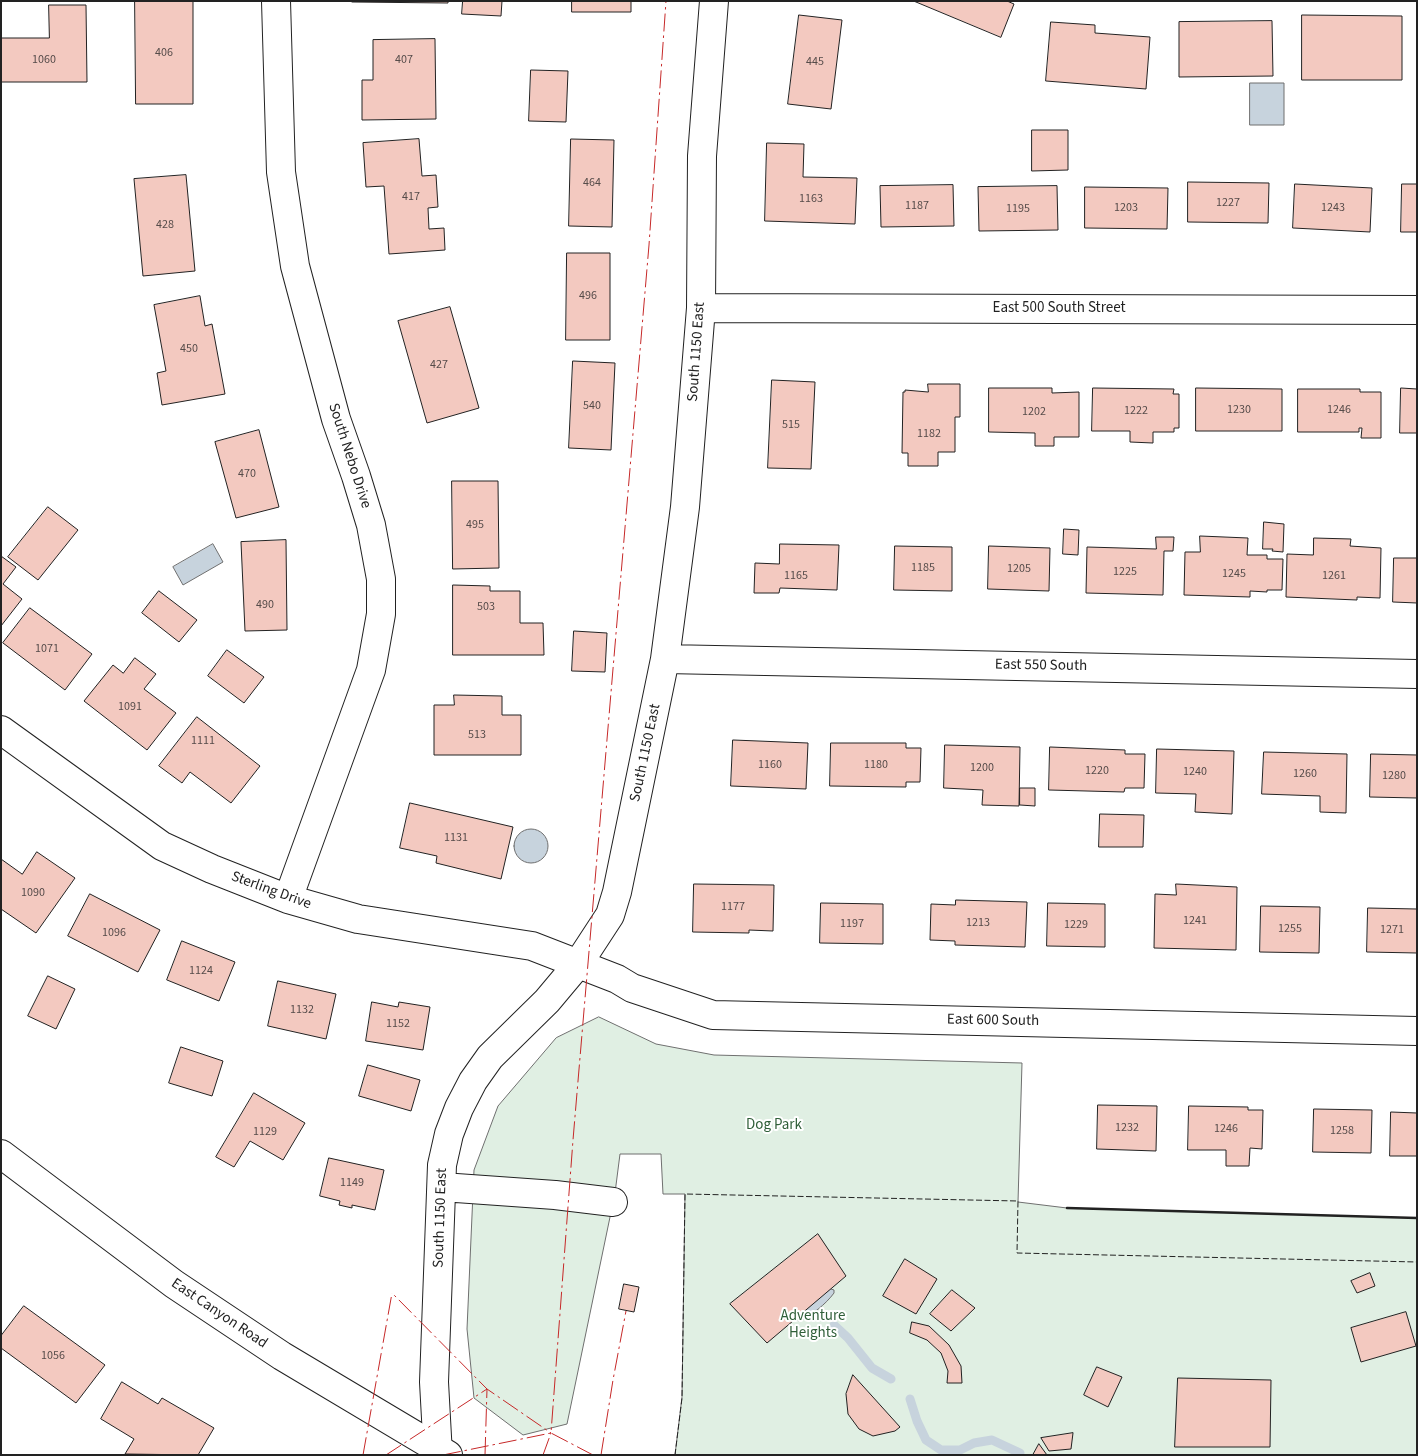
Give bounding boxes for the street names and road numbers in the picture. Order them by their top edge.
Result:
street label: East 500 South Street [993,300,1125,318]
street label: South 1150 East [685,302,709,402]
street label: South Nebo Drive [324,401,374,511]
street label: East 550 South [995,656,1087,676]
street label: South 1150 East [627,702,665,804]
street label: Sterling Drive [228,868,314,914]
street label: East 600 South [947,1011,1039,1031]
street label: South 1150 East [430,1168,452,1268]
street label: East Canyon Road [167,1275,271,1353]

